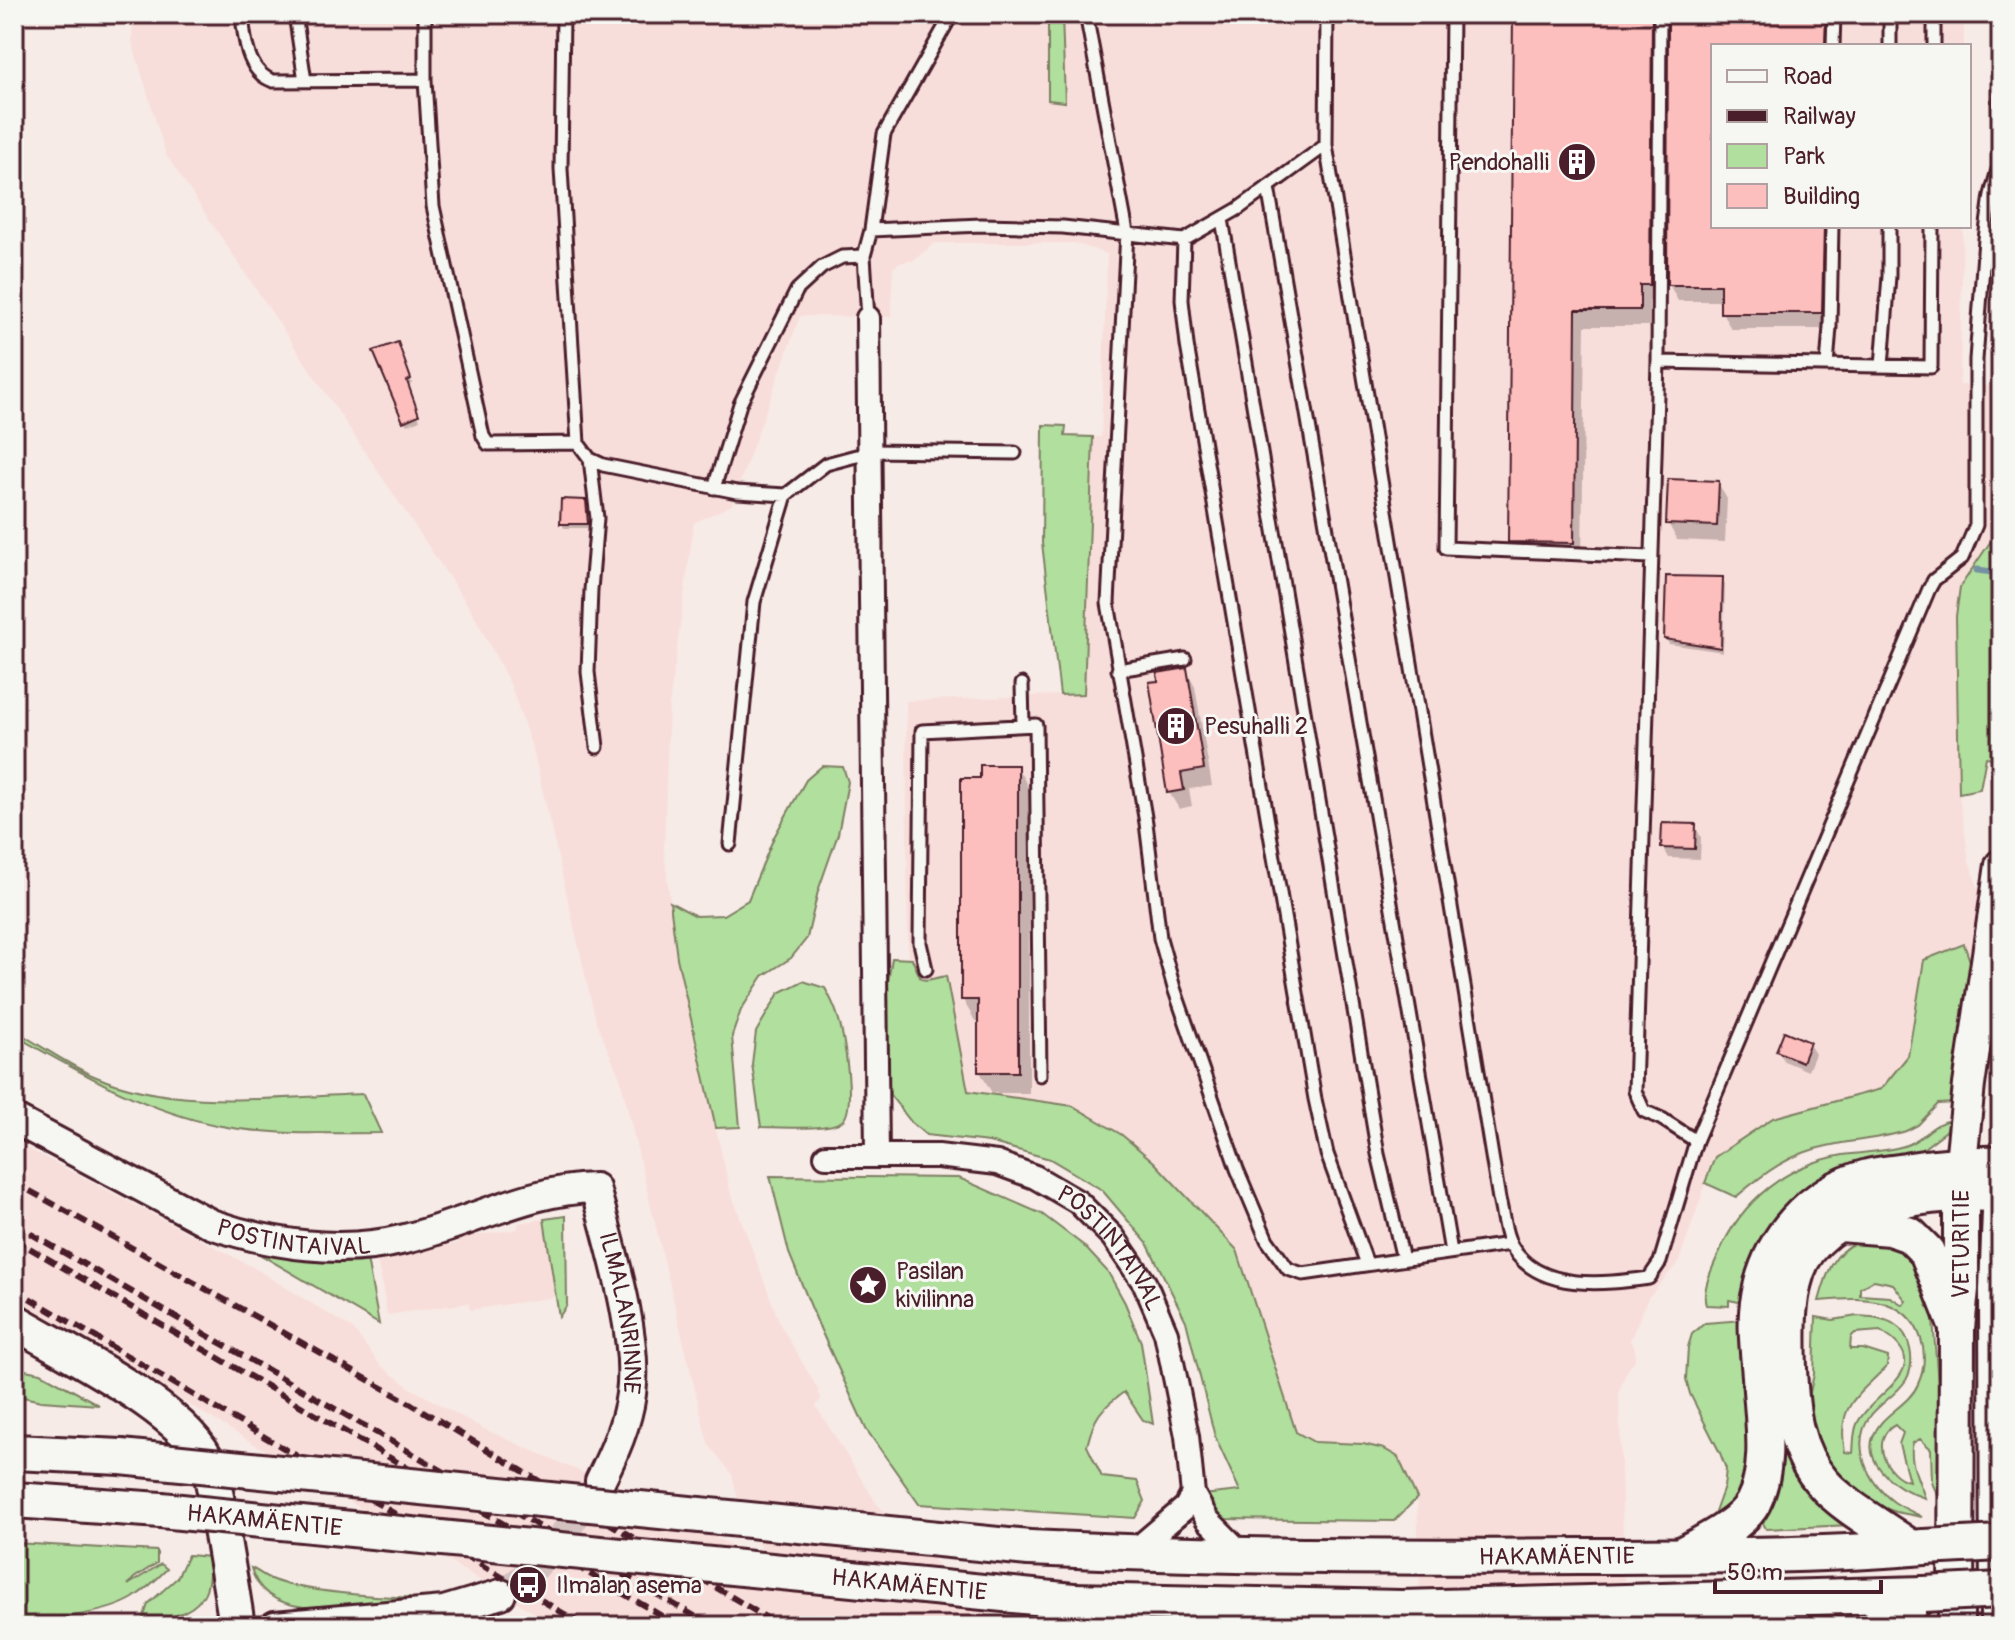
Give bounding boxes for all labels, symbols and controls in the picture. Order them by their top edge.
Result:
legend [1711,44,1971,228]
text: Road [1783,62,1833,91]
text: Railway [1783,102,1856,131]
building icon: Pendohalli [1556,141,1598,183]
text: Park [1783,142,1825,171]
place label: Pendohalli [1449,148,1549,177]
text: Building [1783,182,1860,211]
building icon: Pesuhalli 2 [1155,705,1197,747]
place label: Pesuhalli 2 [1204,712,1308,741]
street label: POSTINTAIVAL [1052,1179,1169,1315]
street label: VETURITIE [1946,1190,1976,1300]
street label: POSTINTAIVAL [213,1213,372,1262]
street label: ILMALANRINNE [593,1229,646,1395]
place label: Pasilan kivilinna [896,1257,974,1314]
place icon: Pasilan kivilinna [847,1264,889,1306]
street label: HAKAMÄENTIE [185,1499,344,1543]
street label: HAKAMÄENTIE [1479,1542,1635,1572]
scale bar [1715,1544,1881,1594]
text: 50 m [1727,1558,1783,1587]
street label: HAKAMÄENTIE [830,1563,988,1607]
bus stop icon: Ilmalan asema [507,1564,549,1606]
place label: Ilmalan asema [556,1571,702,1600]

